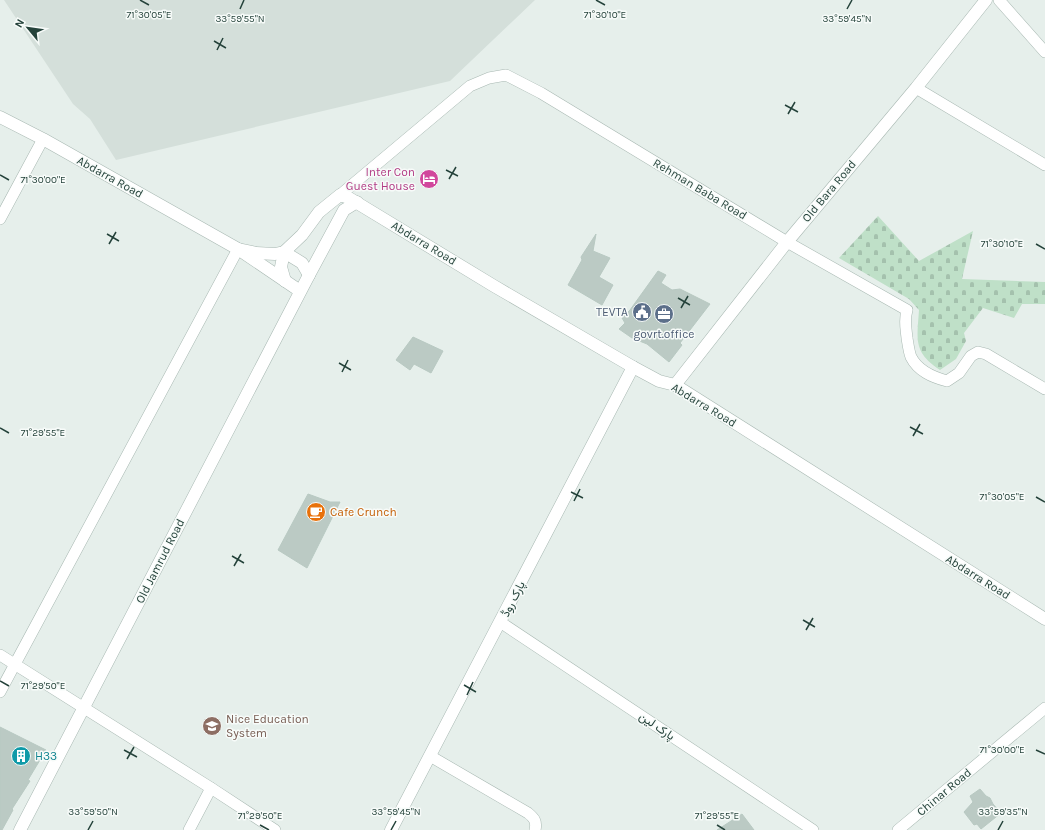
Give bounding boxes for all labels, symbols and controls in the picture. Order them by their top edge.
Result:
north arrow [8,8,48,48]
text: 71°30'05"E [127,9,171,21]
text: 71°30'10"E [584,9,626,21]
text: 33°59'55"N [215,13,265,25]
text: 33°59'45"N [822,13,872,25]
text: N [12,17,27,30]
street label: Abdarra Road [74,153,146,201]
street label: Rehman Baba Road [651,155,749,223]
street label: Old Bara Road [799,157,859,225]
place label: Inter Con Guest House [346,165,415,193]
hotel icon: Inter Con Guest House [418,168,440,190]
text: 71°30'00"E [20,174,66,186]
street label: Abdarra Road [389,218,459,268]
text: 71°30'10"E [981,238,1023,250]
public building icon: TEVTA [631,301,653,323]
office icon: govrt.office [653,303,675,325]
place label: TEVTA [596,305,628,319]
place label: govrt.office [633,327,695,341]
street label: Abdarra Road [669,380,739,430]
text: 71°29'55"E [21,427,65,439]
text: 71°30'05"E [980,491,1024,503]
cafe icon: Cafe Crunch [305,501,327,523]
place label: Cafe Crunch [330,505,397,519]
street label: Old Jamrud Road [133,516,187,606]
street label: Abdarra Road [943,552,1013,602]
street label: پارک روڈ [498,579,529,620]
text: 71°29'50"E [21,680,65,692]
street label: پارک لین [636,709,678,744]
place label: Nice Education System [226,712,309,740]
school or university icon: Nice Education System [201,715,223,737]
text: 71°30'00"E [979,744,1025,756]
building icon: H33 [10,745,32,767]
place label: H33 [35,749,57,763]
street label: Chinar Road [914,765,974,819]
text: 33°59'50"N [68,806,118,818]
text: 33°59'45"N [371,806,421,818]
text: 33°59'35"N [978,806,1028,818]
text: 71°29'50"E [238,810,282,822]
text: 71°29'55"E [695,810,739,822]

